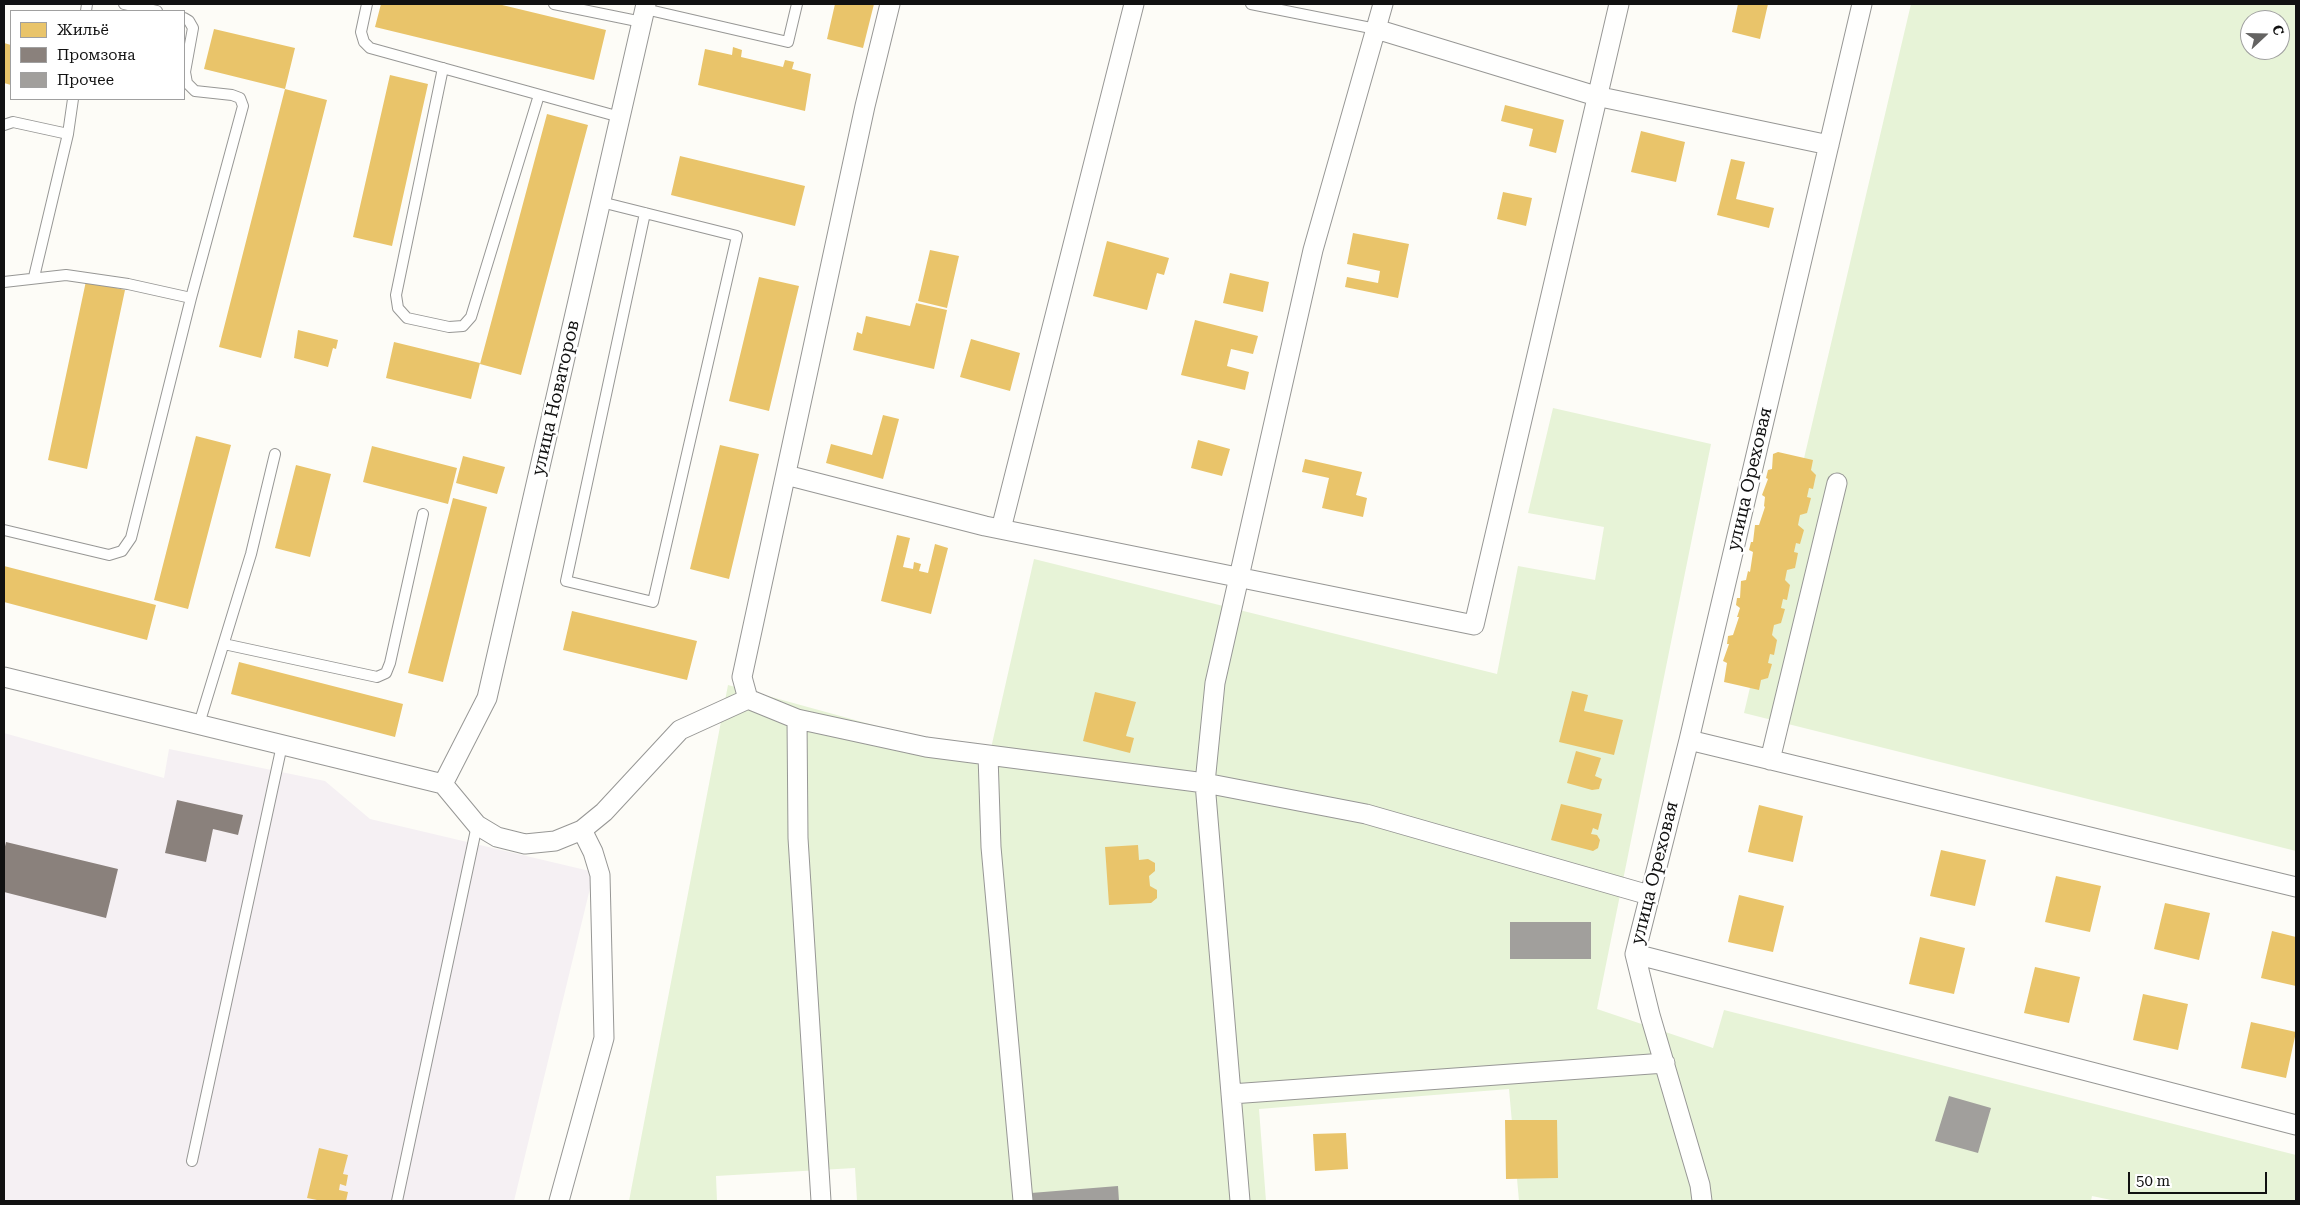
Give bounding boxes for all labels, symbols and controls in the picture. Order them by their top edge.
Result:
legend [10,10,185,100]
north arrow [2240,10,2290,60]
text: Жильё [57,21,109,39]
text: С [2269,23,2287,37]
text: Промзона [57,46,135,64]
text: Прочее [57,71,114,89]
street label: улица Новаторов [528,318,584,478]
street label: улица Ореховая [1723,405,1777,553]
street label: улица Ореховая [1627,799,1683,947]
scale bar [2130,1162,2269,1194]
text: 50 m [2136,1172,2170,1190]

